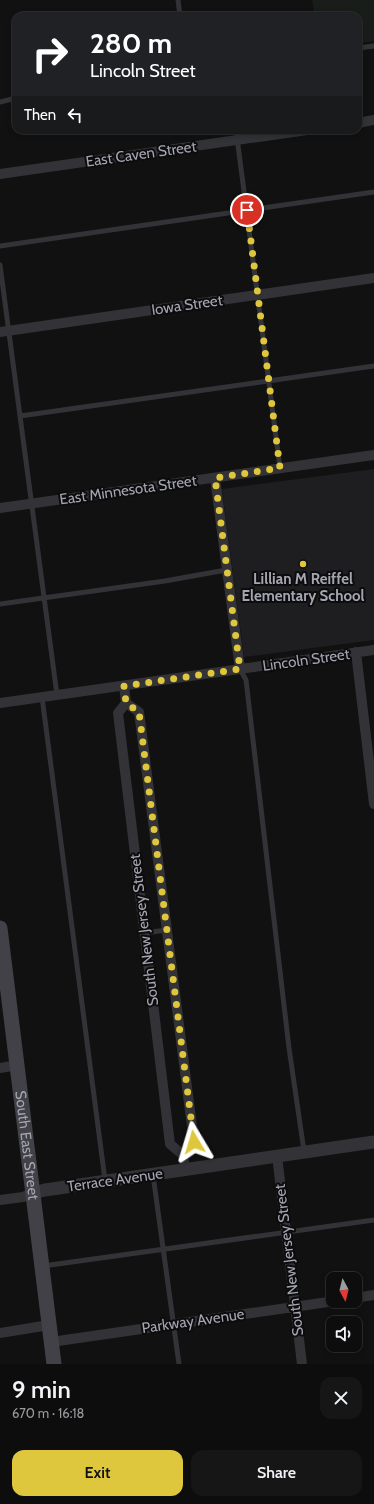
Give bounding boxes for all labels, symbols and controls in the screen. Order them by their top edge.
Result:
text: 280 m [90,26,172,60]
icon: right [24,28,76,80]
text: Lincoln Street [90,60,195,82]
icon: left [64,104,86,126]
text: Then [24,106,56,124]
street label: East Caven Street [85,137,197,171]
pin [230,193,264,227]
icon: arrive [236,199,258,221]
street label: Iowa Street [150,291,224,319]
street label: East Minnesota Street [58,471,198,509]
marker: Lillian M Reiffel Elementary School [298,559,308,569]
place label: Lillian M Reiffel Elementary School [242,570,365,605]
street label: Lincoln Street [261,645,351,675]
street label: South New Jersey Street [126,853,162,1007]
street label: South East Street [11,1090,43,1201]
position arrow [173,1121,215,1163]
street label: Terrace Avenue [66,1164,164,1196]
street label: South New Jersey Street [271,1183,307,1337]
north arrow [326,1272,362,1308]
map controls [326,1272,362,1352]
street label: Parkway Avenue [141,1305,246,1337]
button: sound [326,1316,362,1352]
text: 9 min [12,1375,71,1404]
button: close [320,1377,362,1419]
text: 670 m · 16:18 [12,1405,85,1421]
button: Exit [12,1450,183,1496]
button: Share [191,1450,362,1496]

